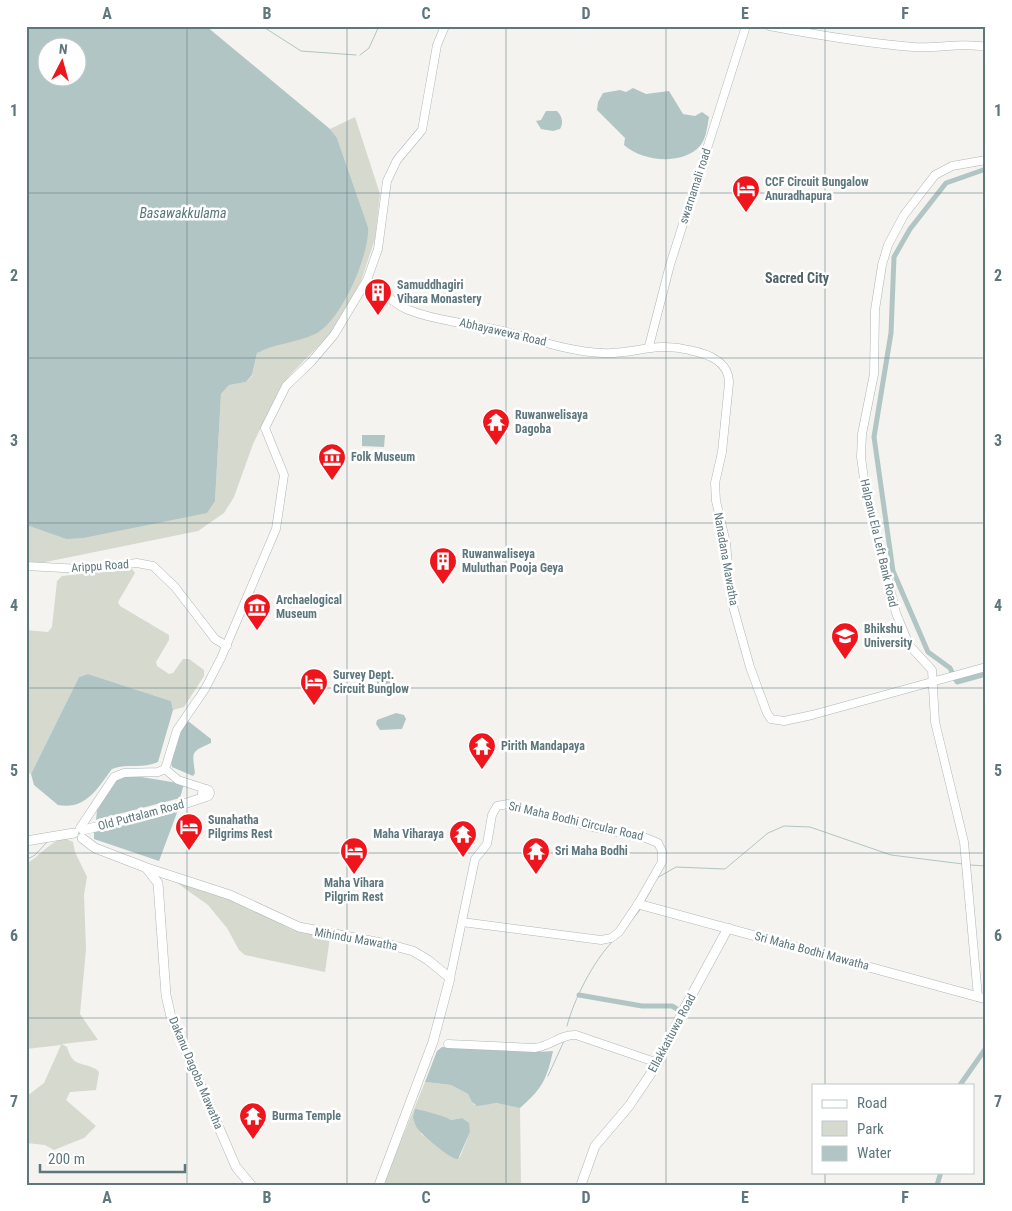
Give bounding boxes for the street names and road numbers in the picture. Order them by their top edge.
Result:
street label: swarnamali road [676,146,714,226]
street label: Abhayawewa Road [458,315,548,349]
street label: Halpanu Ela Left Bank Road [857,478,901,608]
street label: Nanadana Mawatha [711,511,741,607]
street label: Arippu Road [71,557,129,575]
street label: Old Puttalam Road [97,797,186,833]
street label: Sri Maha Bodhi Circular Road [507,799,645,843]
street label: Mihindu Mawatha [313,925,399,953]
street label: Sri Maha Bodhi Mawatha [753,929,871,973]
street label: Ellakkattuwa Road [645,991,699,1075]
street label: Dakanu Dagoba Mawatha [166,1015,226,1131]

